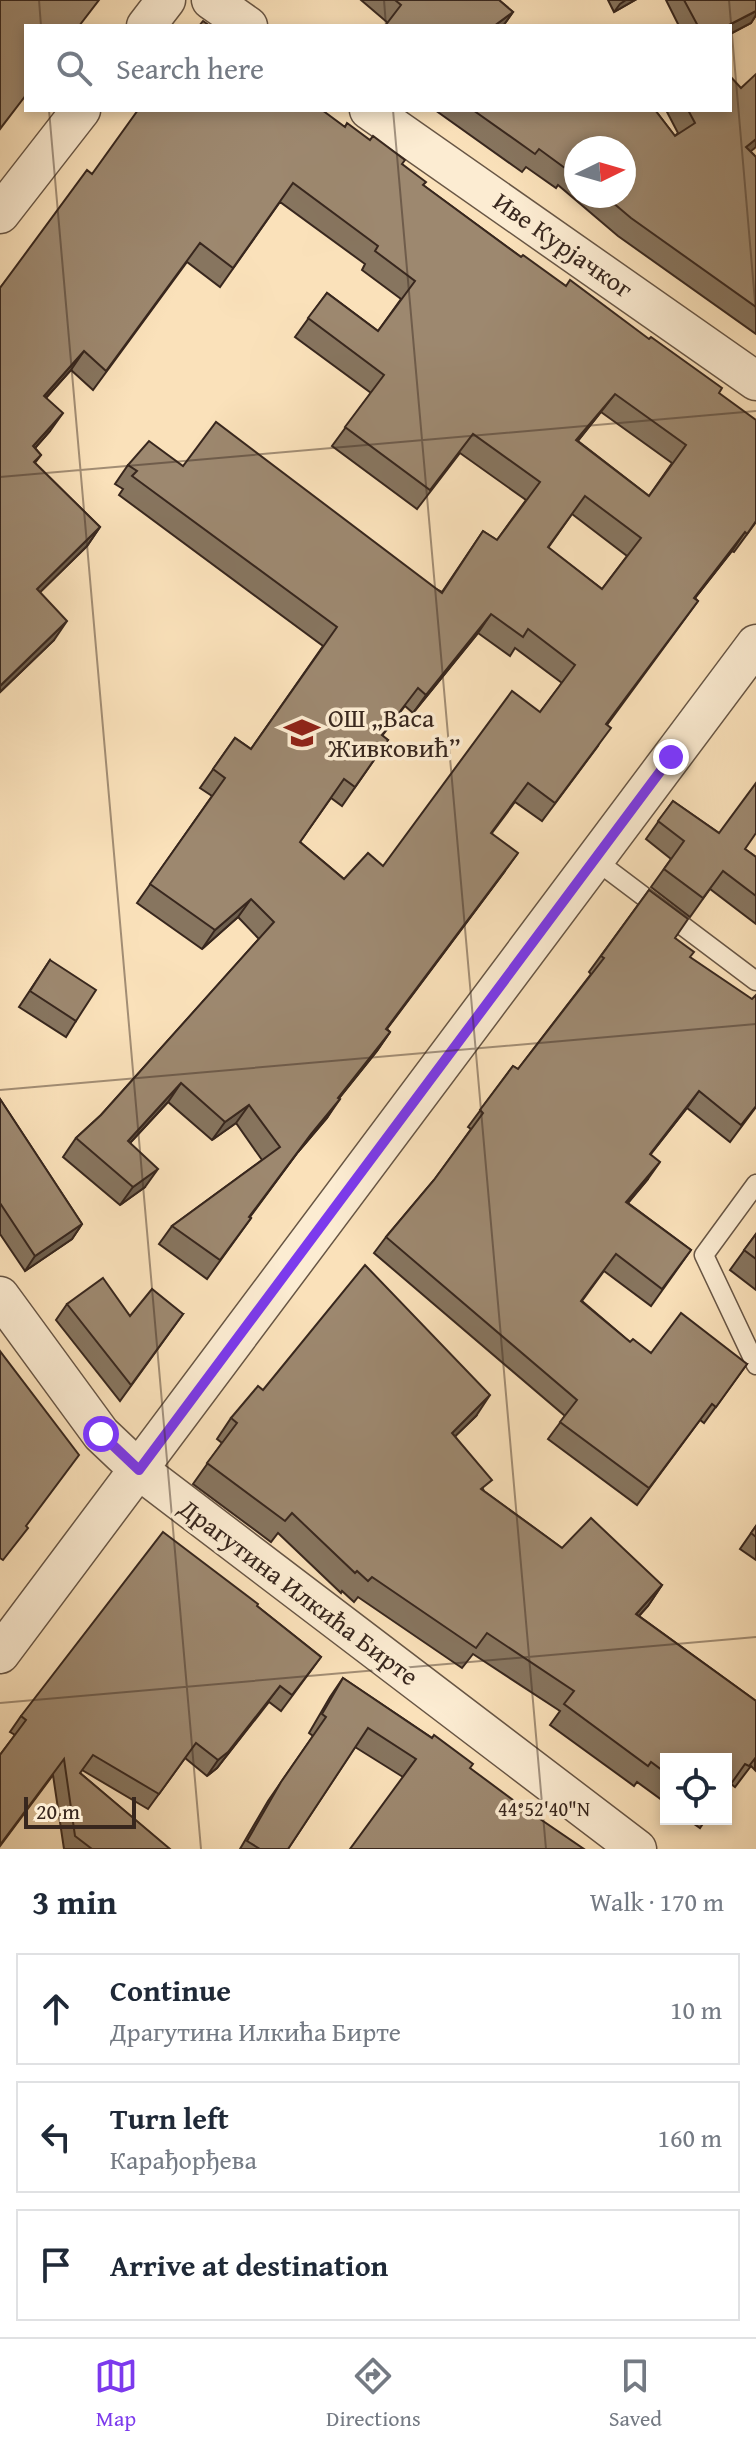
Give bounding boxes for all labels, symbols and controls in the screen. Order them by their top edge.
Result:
search box [24,24,732,112]
icon: search [52,46,96,90]
text: Search here [116,46,264,90]
north arrow [564,136,636,208]
street label: Иве Курјачког [486,182,641,307]
place label: ОШ „Васа Живковић” [327,698,461,767]
school or university icon: ОШ „Васа Живковић” [283,714,321,752]
route end [653,739,689,775]
route start [83,1416,119,1452]
street label: Драгутина Илкића Бирте [171,1488,427,1695]
map controls [660,1753,732,1825]
button: locate [660,1753,732,1825]
scale bar [24,1793,136,1829]
text: 44°52'40"N [498,1794,590,1823]
text: 20 m [36,1795,80,1827]
text: 3 min [32,1877,117,1926]
text: Walk · 170 m [590,1882,724,1921]
text: Continue [110,1968,231,2012]
icon: ahead [34,1987,78,2031]
text: 10 m [670,1990,722,2029]
text: Драгутина Илкића Бирте [110,2012,401,2051]
text: Turn left [110,2096,229,2140]
icon: left [34,2115,78,2159]
text: 160 m [657,2118,722,2157]
text: Карађорђева [110,2140,257,2179]
icon: arrive [34,2243,78,2287]
text: Arrive at destination [110,2243,388,2287]
tab: Map [94,2354,138,2434]
tab: Directions [326,2354,421,2434]
tab: Saved [609,2354,662,2434]

